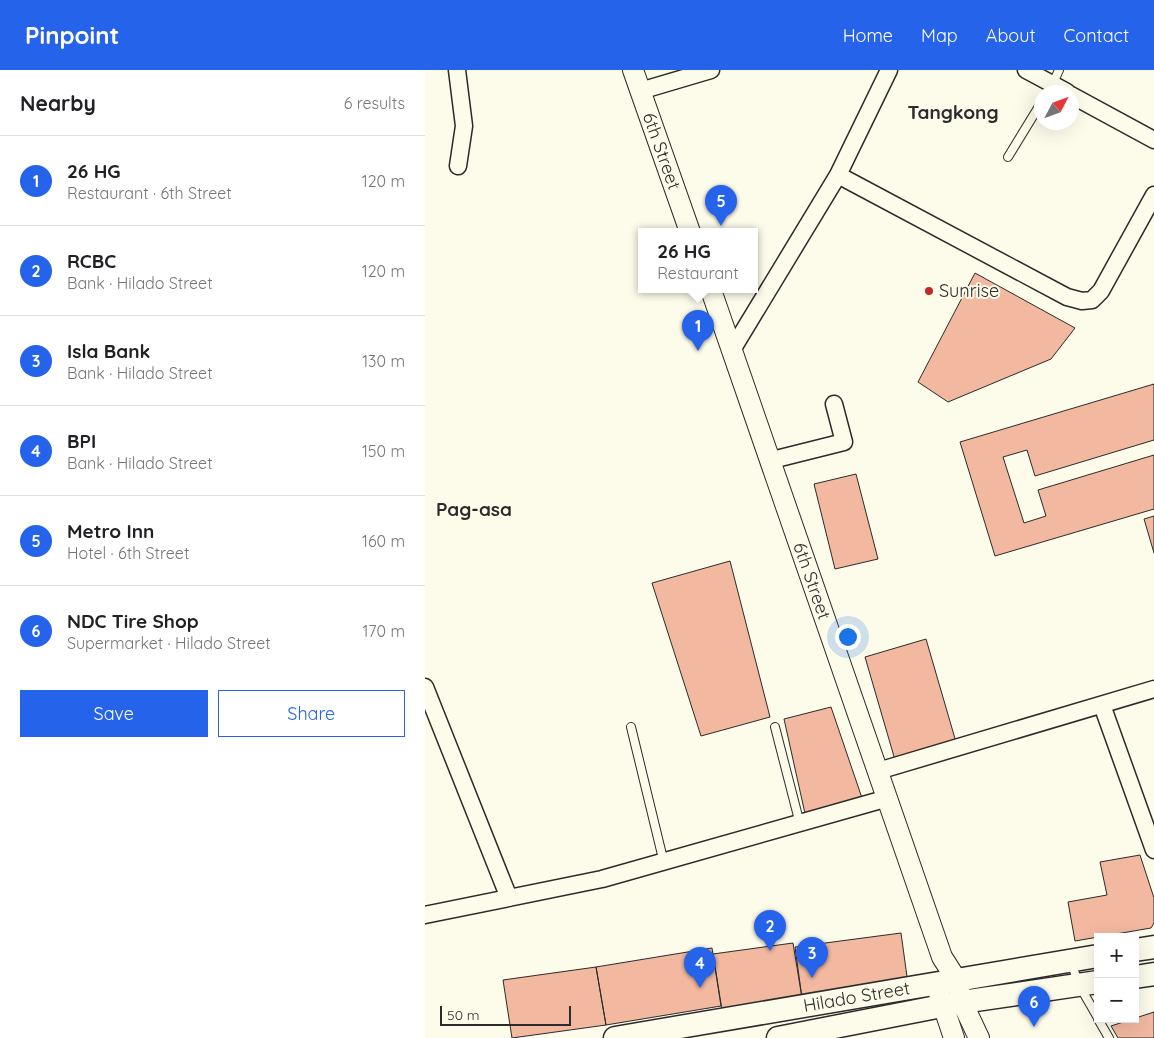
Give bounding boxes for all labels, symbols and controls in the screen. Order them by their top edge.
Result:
text: Pinpoint [25,20,119,50]
text: Home [843,24,893,47]
text: Map [921,24,958,47]
text: About [986,24,1036,47]
text: Contact [1064,24,1129,47]
north arrow [1034,85,1079,130]
text: Nearby [20,90,96,116]
text: 6 results [344,93,405,113]
district label: Tangkong [907,100,999,124]
street label: 6th Street [638,109,686,193]
text: 26 HG [67,159,121,183]
text: 1 [33,171,39,191]
text: 120 m [362,171,405,191]
text: Restaurant · 6th Street [67,183,232,203]
pin: 5 [705,185,737,226]
popup [638,228,758,293]
text: 26 HG [657,239,711,263]
text: RCBC [67,249,116,273]
text: 2 [31,261,41,281]
text: 120 m [362,261,405,281]
text: Restaurant [657,263,739,283]
text: Bank · Hilado Street [67,273,213,293]
place label: Sunrise [939,279,999,302]
marker: Sunrise [923,285,935,297]
pin: 1 [682,310,714,351]
text: Isla Bank [67,339,150,363]
text: 3 [32,351,40,371]
text: 130 m [362,351,405,371]
text: Bank · Hilado Street [67,363,213,383]
text: BPI [67,429,96,453]
text: 4 [31,441,41,461]
text: 150 m [362,441,405,461]
text: Bank · Hilado Street [67,453,213,473]
district label: Pag-asa [436,497,512,521]
text: Metro Inn [67,519,154,543]
text: 5 [31,531,41,551]
text: 160 m [362,531,405,551]
street label: 6th Street [788,539,836,623]
text: Hotel · 6th Street [67,543,189,563]
text: NDC Tire Shop [67,609,199,633]
text: 6 [32,621,40,641]
text: 170 m [362,621,405,641]
your location [835,624,861,650]
text: Supermarket · Hilado Street [67,633,271,653]
button: Save [20,690,208,737]
button: Share [218,690,405,737]
pin: 2 [754,910,786,951]
map controls [1094,933,1139,1023]
button: + [1094,933,1139,978]
pin: 3 [796,937,828,978]
pin: 4 [684,947,716,988]
street label: Hilado Street [801,976,912,1017]
button: − [1094,978,1139,1023]
pin: 6 [1018,986,1050,1027]
scale bar [440,1003,571,1026]
text: 50 m [447,1006,480,1024]

